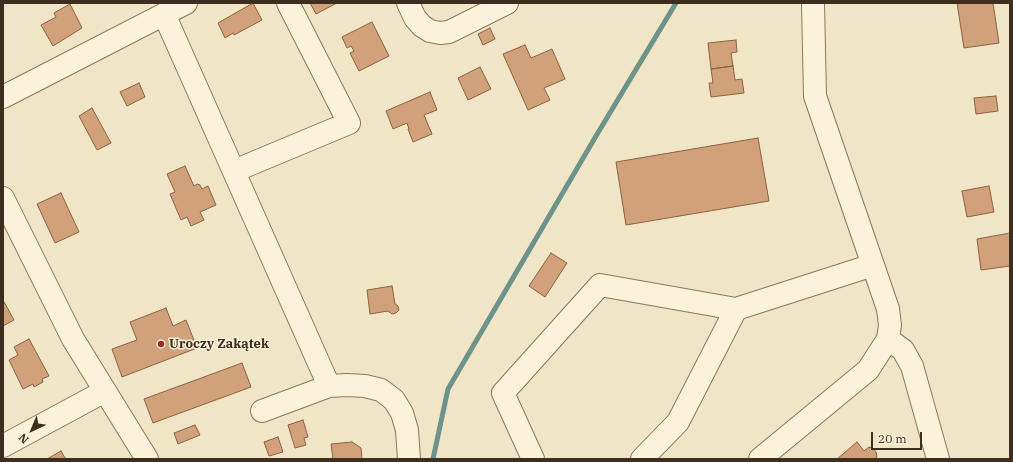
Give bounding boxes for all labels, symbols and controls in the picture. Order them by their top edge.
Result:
place label: Uroczy Zakątek [169,336,269,352]
marker: Uroczy Zakątek [156,339,166,349]
north arrow [12,410,52,450]
scale bar [873,424,924,450]
text: N [16,431,32,447]
text: 20 m [878,431,907,446]

